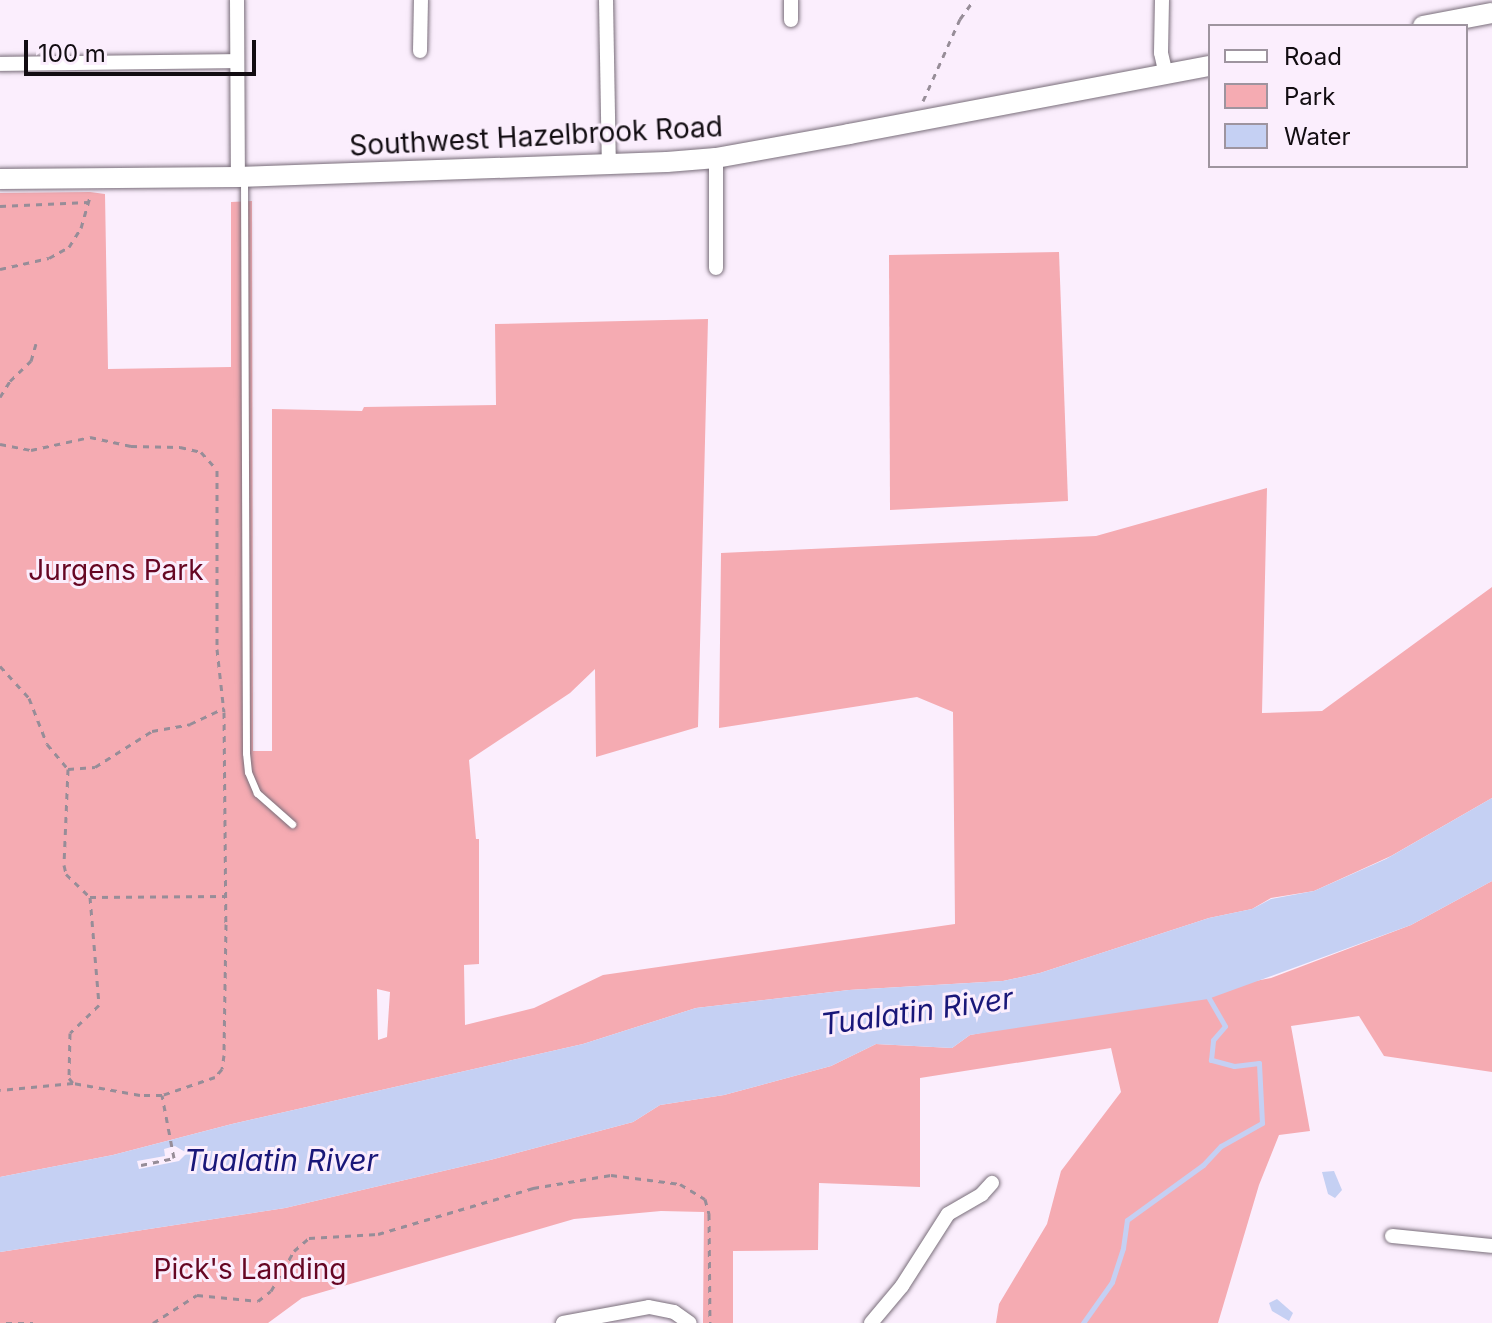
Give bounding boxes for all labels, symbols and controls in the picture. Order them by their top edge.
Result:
scale bar [28,24,260,74]
legend [1208,24,1468,168]
text: 100 m [38,39,106,68]
text: Road [1284,42,1342,71]
text: Park [1284,82,1335,111]
street label: Southwest Hazelbrook Road [348,109,724,163]
text: Water [1284,122,1351,151]
park label: Jurgens Park [28,553,204,587]
water label: Tualatin River [819,980,1015,1042]
water label: Tualatin River [184,1142,378,1178]
park label: Pick's Landing [154,1252,346,1286]

